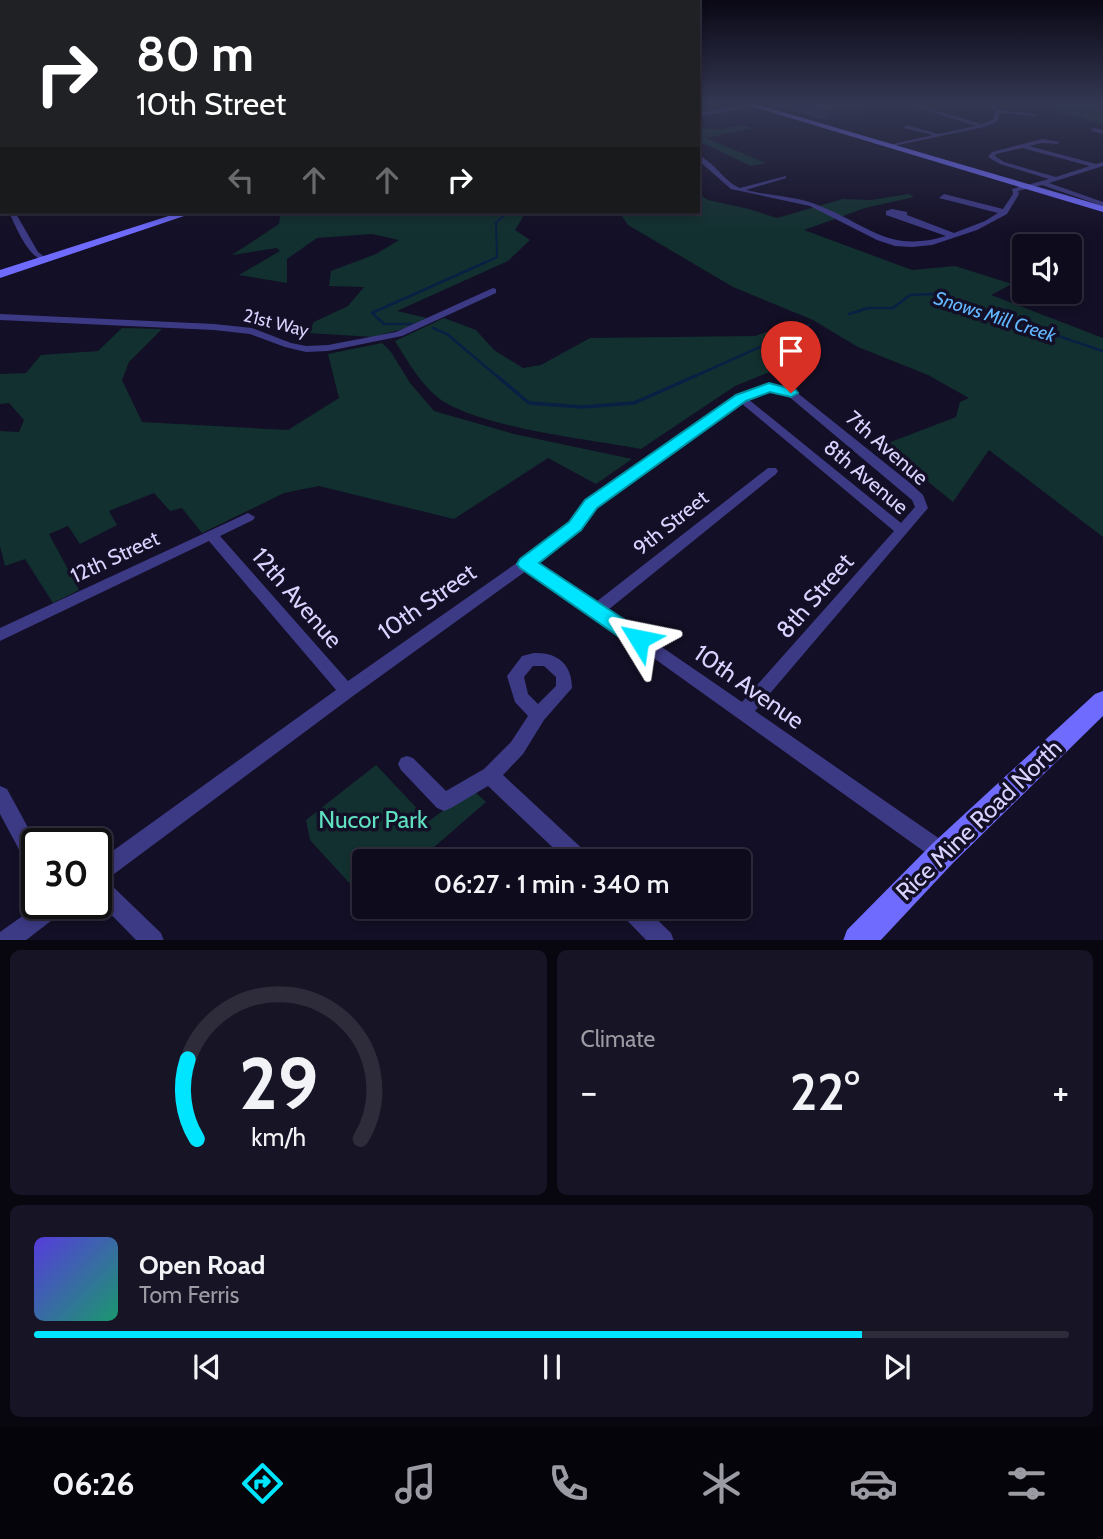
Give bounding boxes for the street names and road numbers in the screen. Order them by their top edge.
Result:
street label: 21st Way [241,304,311,342]
street label: 7th Avenue [841,405,934,490]
street label: 8th Avenue [819,434,914,519]
street label: 9th Street [628,485,713,560]
street label: 12th Street [66,525,163,588]
street label: 12th Avenue [246,542,349,654]
street label: 8th Street [770,547,859,644]
street label: 10th Street [372,557,481,646]
street label: 10th Avenue [689,638,810,735]
street label: Rice Mine Road North [890,733,1068,906]

